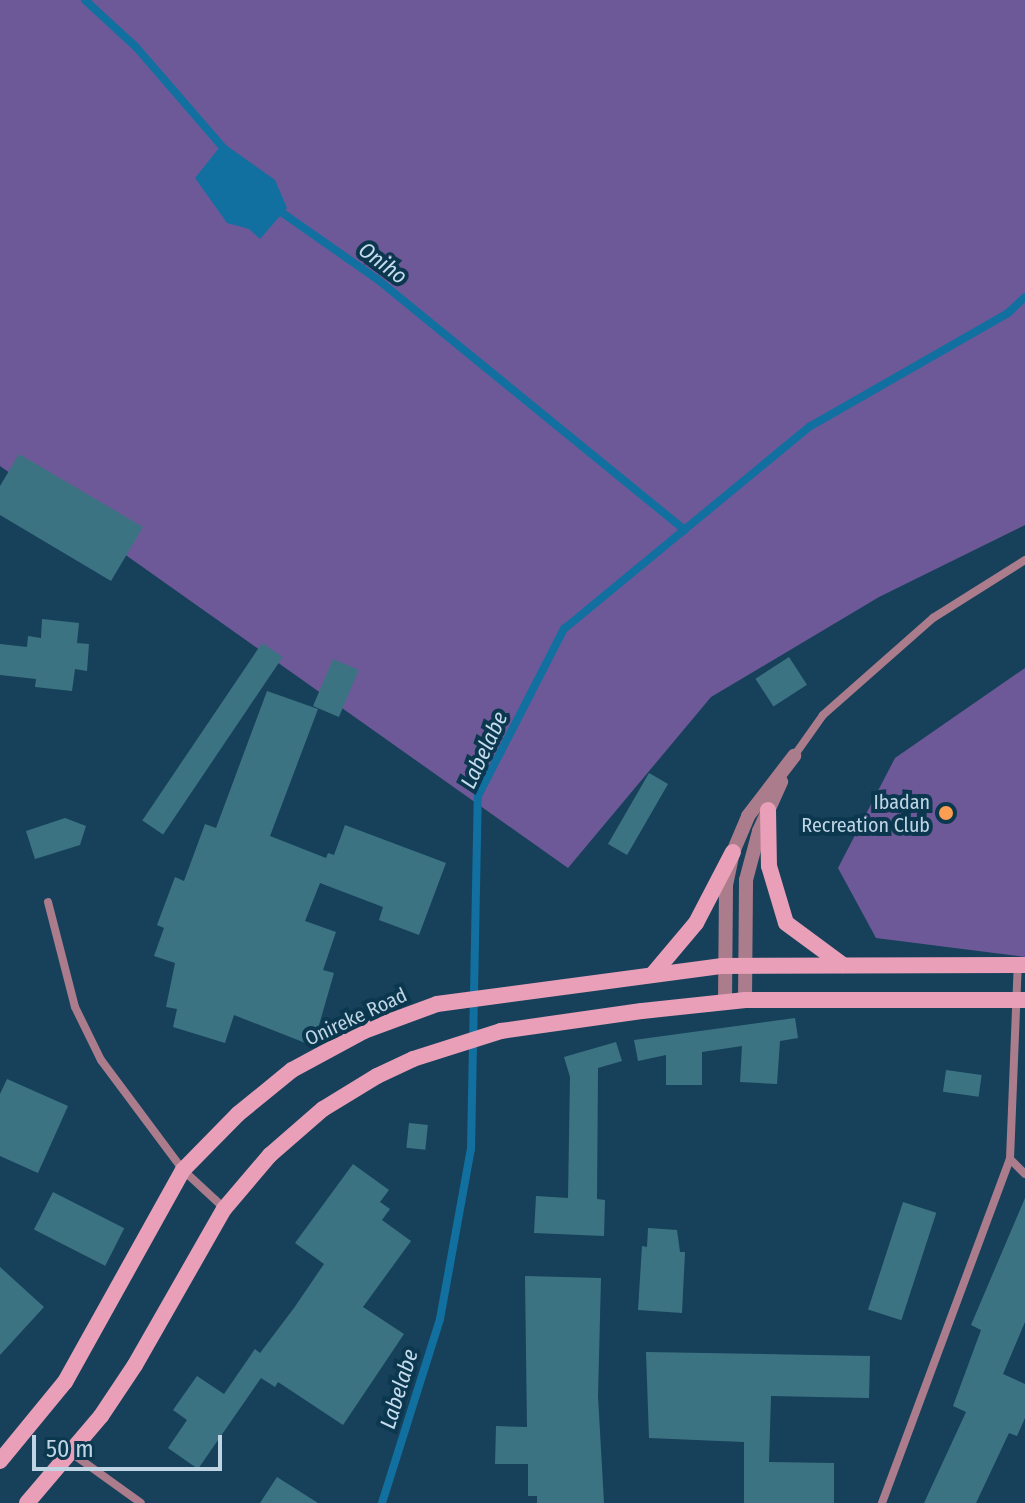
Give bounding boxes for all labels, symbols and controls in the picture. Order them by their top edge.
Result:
water label: Oniho [354,236,412,290]
water label: Labelabe [455,707,513,793]
place label: Ibadan Recreation Club [801,790,930,837]
marker: Ibadan Recreation Club [937,804,955,822]
street label: Onireke Road [301,983,411,1051]
water label: Labelabe [374,1346,424,1432]
scale bar [36,1419,226,1469]
text: 50 m [46,1435,94,1463]

